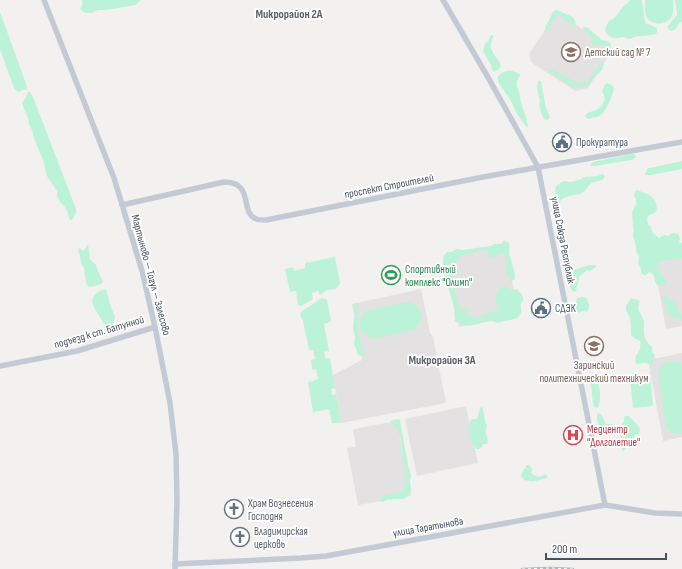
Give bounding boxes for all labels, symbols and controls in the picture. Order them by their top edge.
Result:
district label: Микрорайон 2А [256,7,323,22]
school or university icon: Детский сад № 7 [560,41,582,63]
place label: Детский сад № 7 [585,46,651,59]
public building icon: Прокуратура [551,131,573,153]
place label: Прокуратура [576,136,628,149]
street label: проспект Строителей [343,171,435,201]
street label: улица Союза Республик [548,195,578,285]
street label: Мартыново — Тогул — Залесово [129,213,173,337]
place label: Спортивный комплекс "Олимп" [405,263,472,289]
sports icon: Спортивный комплекс "Олимп" [380,264,402,286]
public building icon: СДЭК [530,297,552,319]
place label: СДЭК [555,302,576,315]
street label: подъезд к ст. Батунной [53,313,146,351]
school or university icon: Заринский политехнический техникум [583,335,605,357]
district label: Микрорайон 3А [408,353,476,368]
place label: Заринский политехнический техникум [539,359,649,385]
place label: Медцентр "Долголетие" [587,423,640,449]
hospital icon: Медцентр "Долголетие" [562,424,584,446]
place label: Храм Вознесения Господня [247,497,313,523]
church icon: Храм Вознесения Господня [223,498,245,520]
street label: улица Таратынова [392,514,464,540]
place label: Владимирская церковь [254,525,308,551]
church icon: Владимирская церковь [229,526,251,548]
scale bar [546,535,666,561]
text: 200 m [552,542,578,557]

